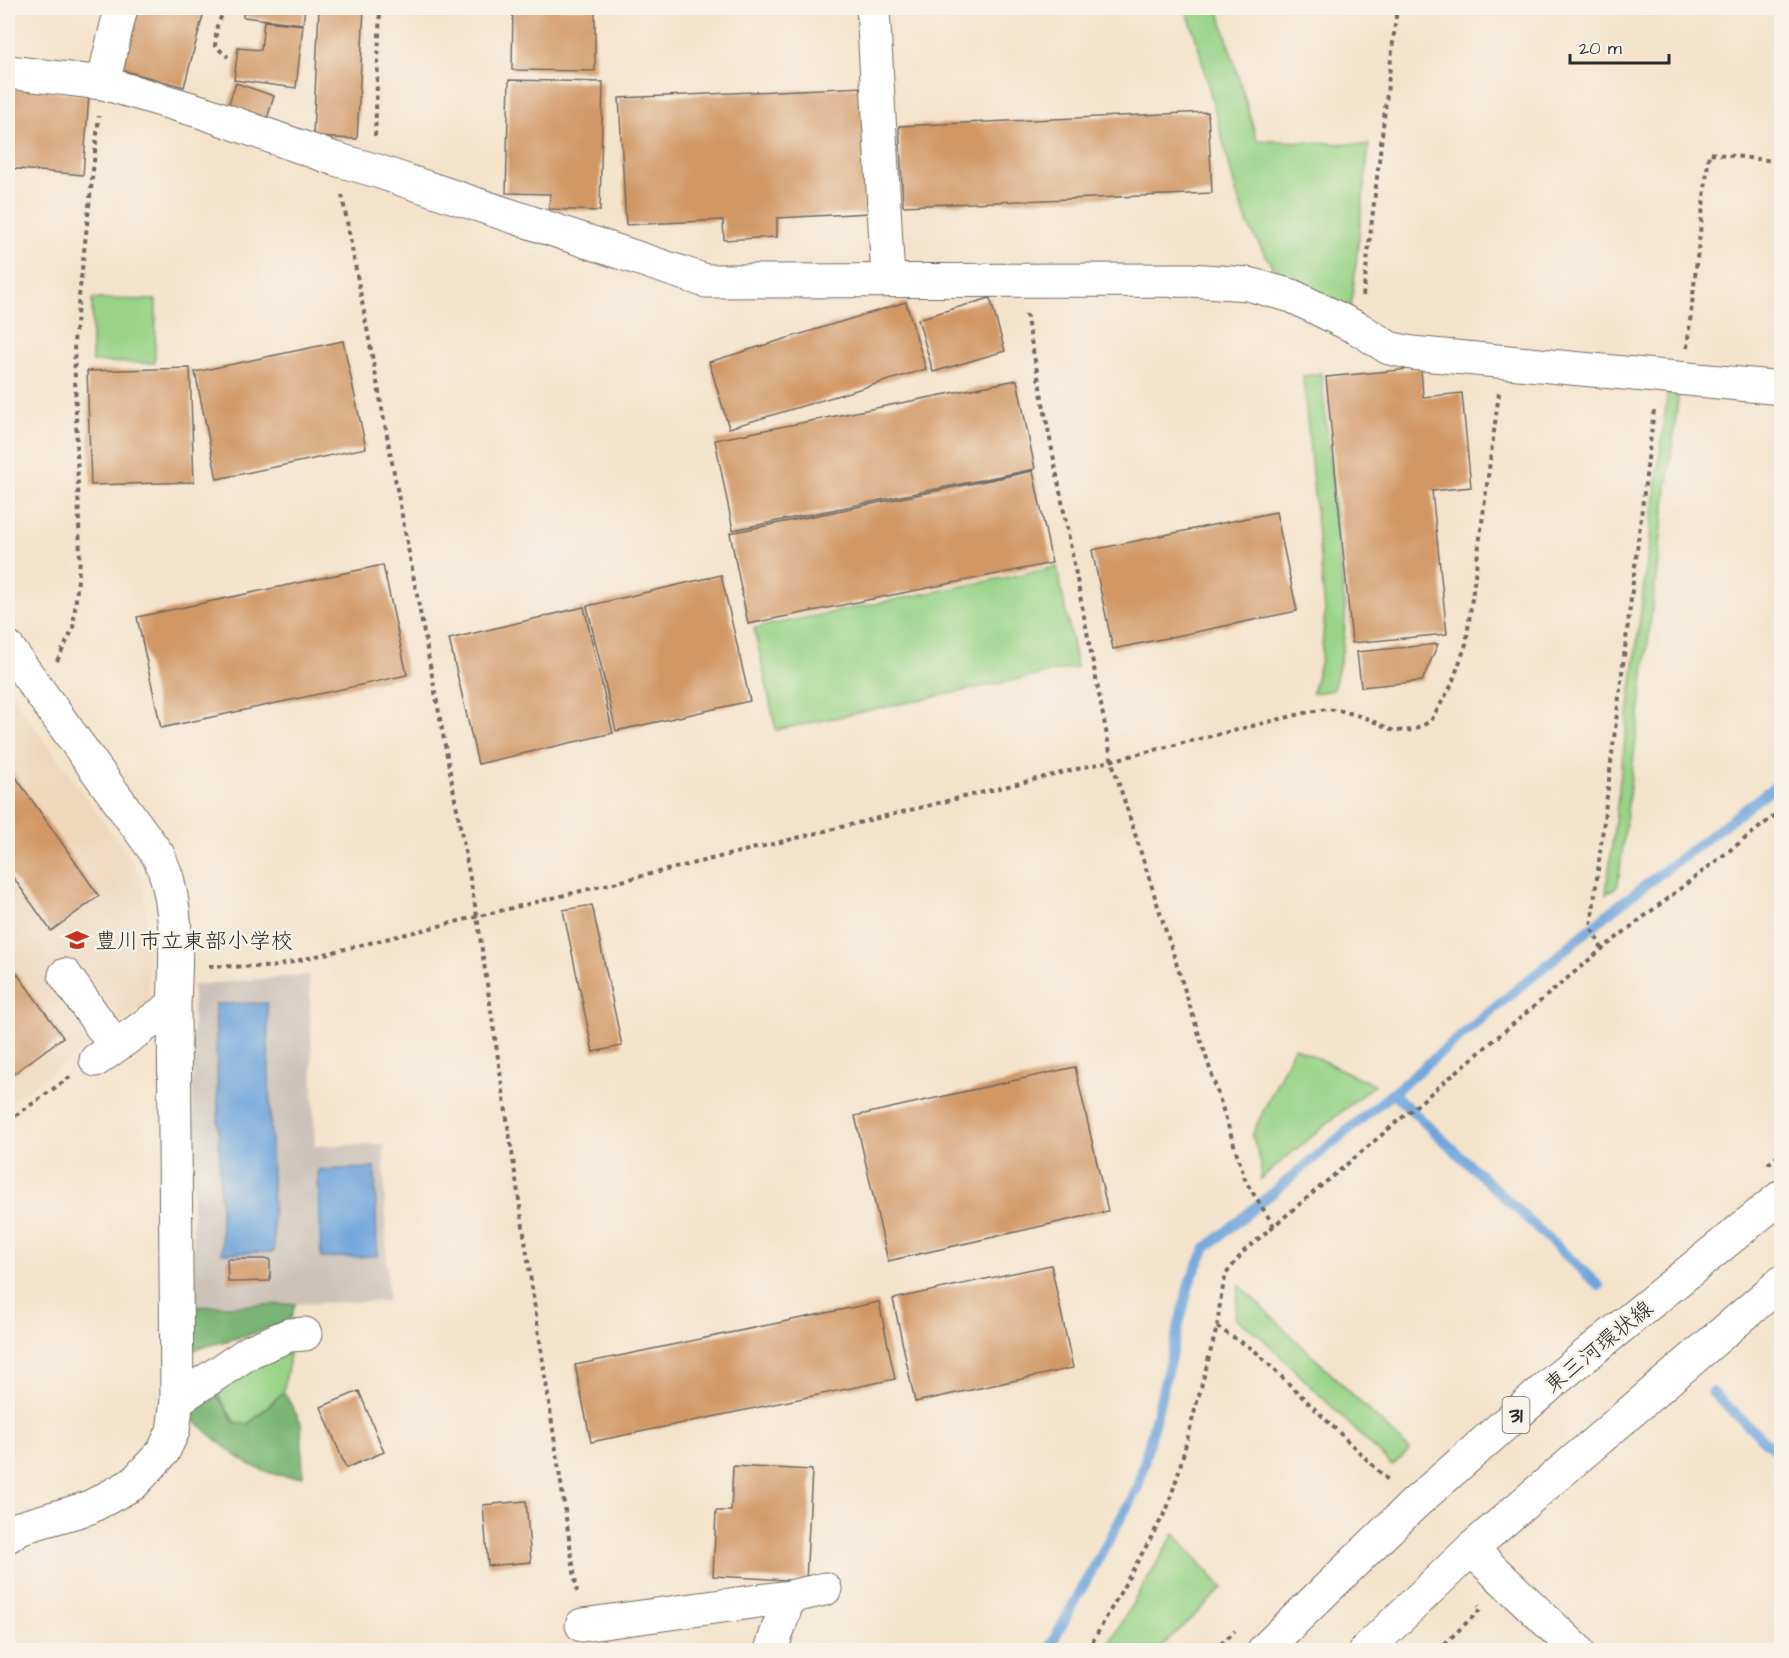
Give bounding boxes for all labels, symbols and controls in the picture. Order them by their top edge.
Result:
scale bar [1570,27,1669,65]
text: 20 m [1579,36,1622,61]
place label: 豊川市立東部小学校 [95,926,293,957]
school or university icon: 豊川市立東部小学校 [64,927,90,953]
street label: 東三河環状線 [1538,1294,1660,1401]
road number: 31 [1502,1397,1530,1433]

